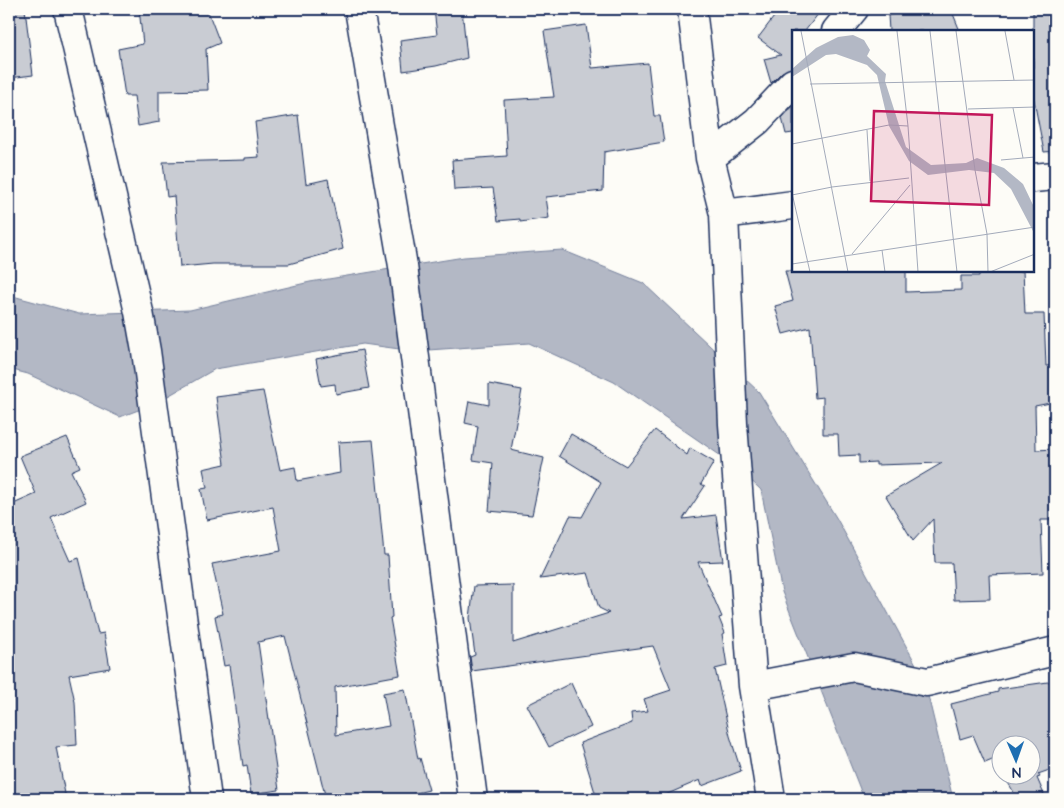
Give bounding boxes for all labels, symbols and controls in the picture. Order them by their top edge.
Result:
inset map [792,30,1034,272]
north arrow [992,736,1042,786]
text: N [1011,762,1021,782]

